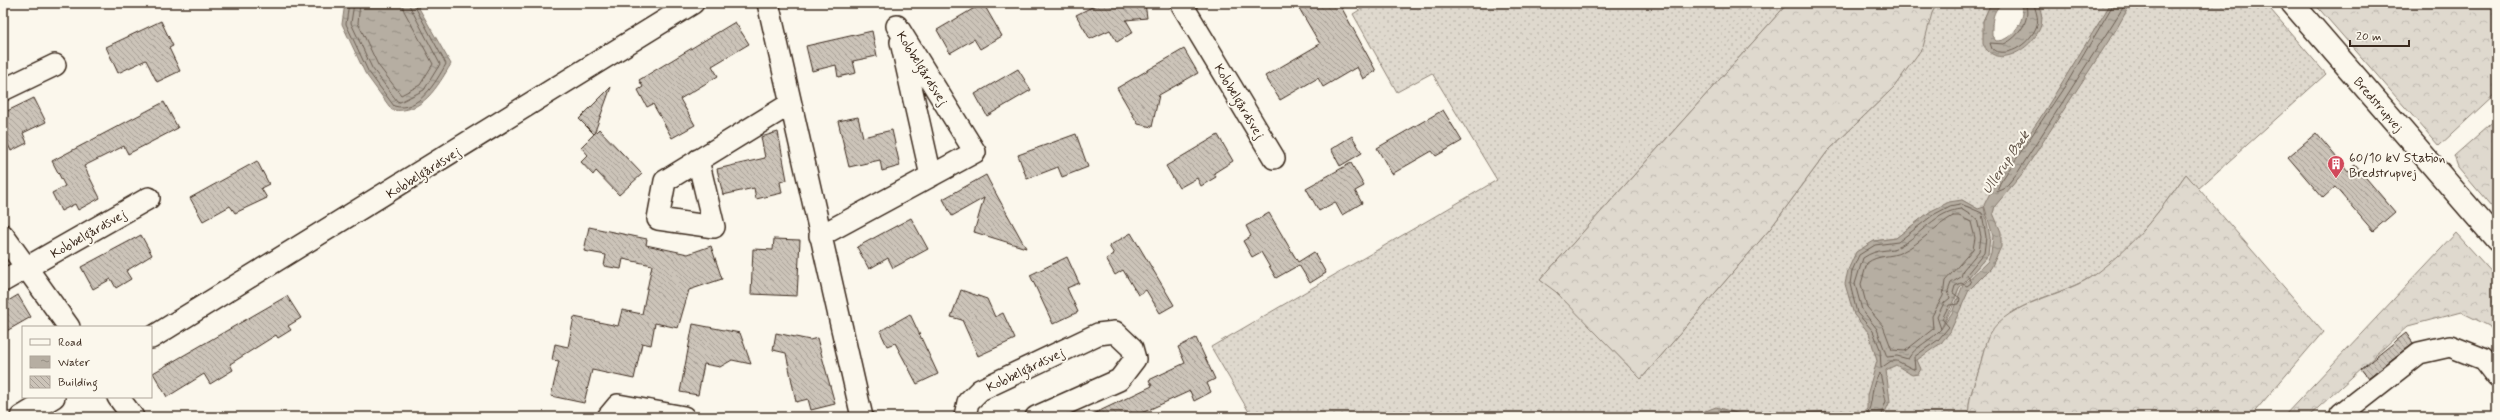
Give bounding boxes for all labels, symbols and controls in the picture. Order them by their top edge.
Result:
scale bar [2350,22,2409,48]
street label: Kobbelgårdsvej [890,28,951,110]
text: 20 m [2356,29,2382,45]
street label: Kobbelgårdsvej [1208,61,1268,144]
street label: Bredstrupvej [2349,74,2406,136]
water label: Ullerup Bæk [1978,127,2034,198]
street label: Kobbelgårdsvej [383,144,465,205]
place label: 60/10 kV Station Bredstrupvej [2349,150,2445,182]
building icon: 60/10 kV Station Bredstrupvej [2326,154,2346,179]
street label: Kobbelgårdsvej [48,206,131,265]
legend [22,326,152,398]
text: Road [58,335,82,351]
street label: Kobbelgårdsvej [984,344,1068,398]
text: Water [58,355,90,371]
text: Building [58,375,98,392]

